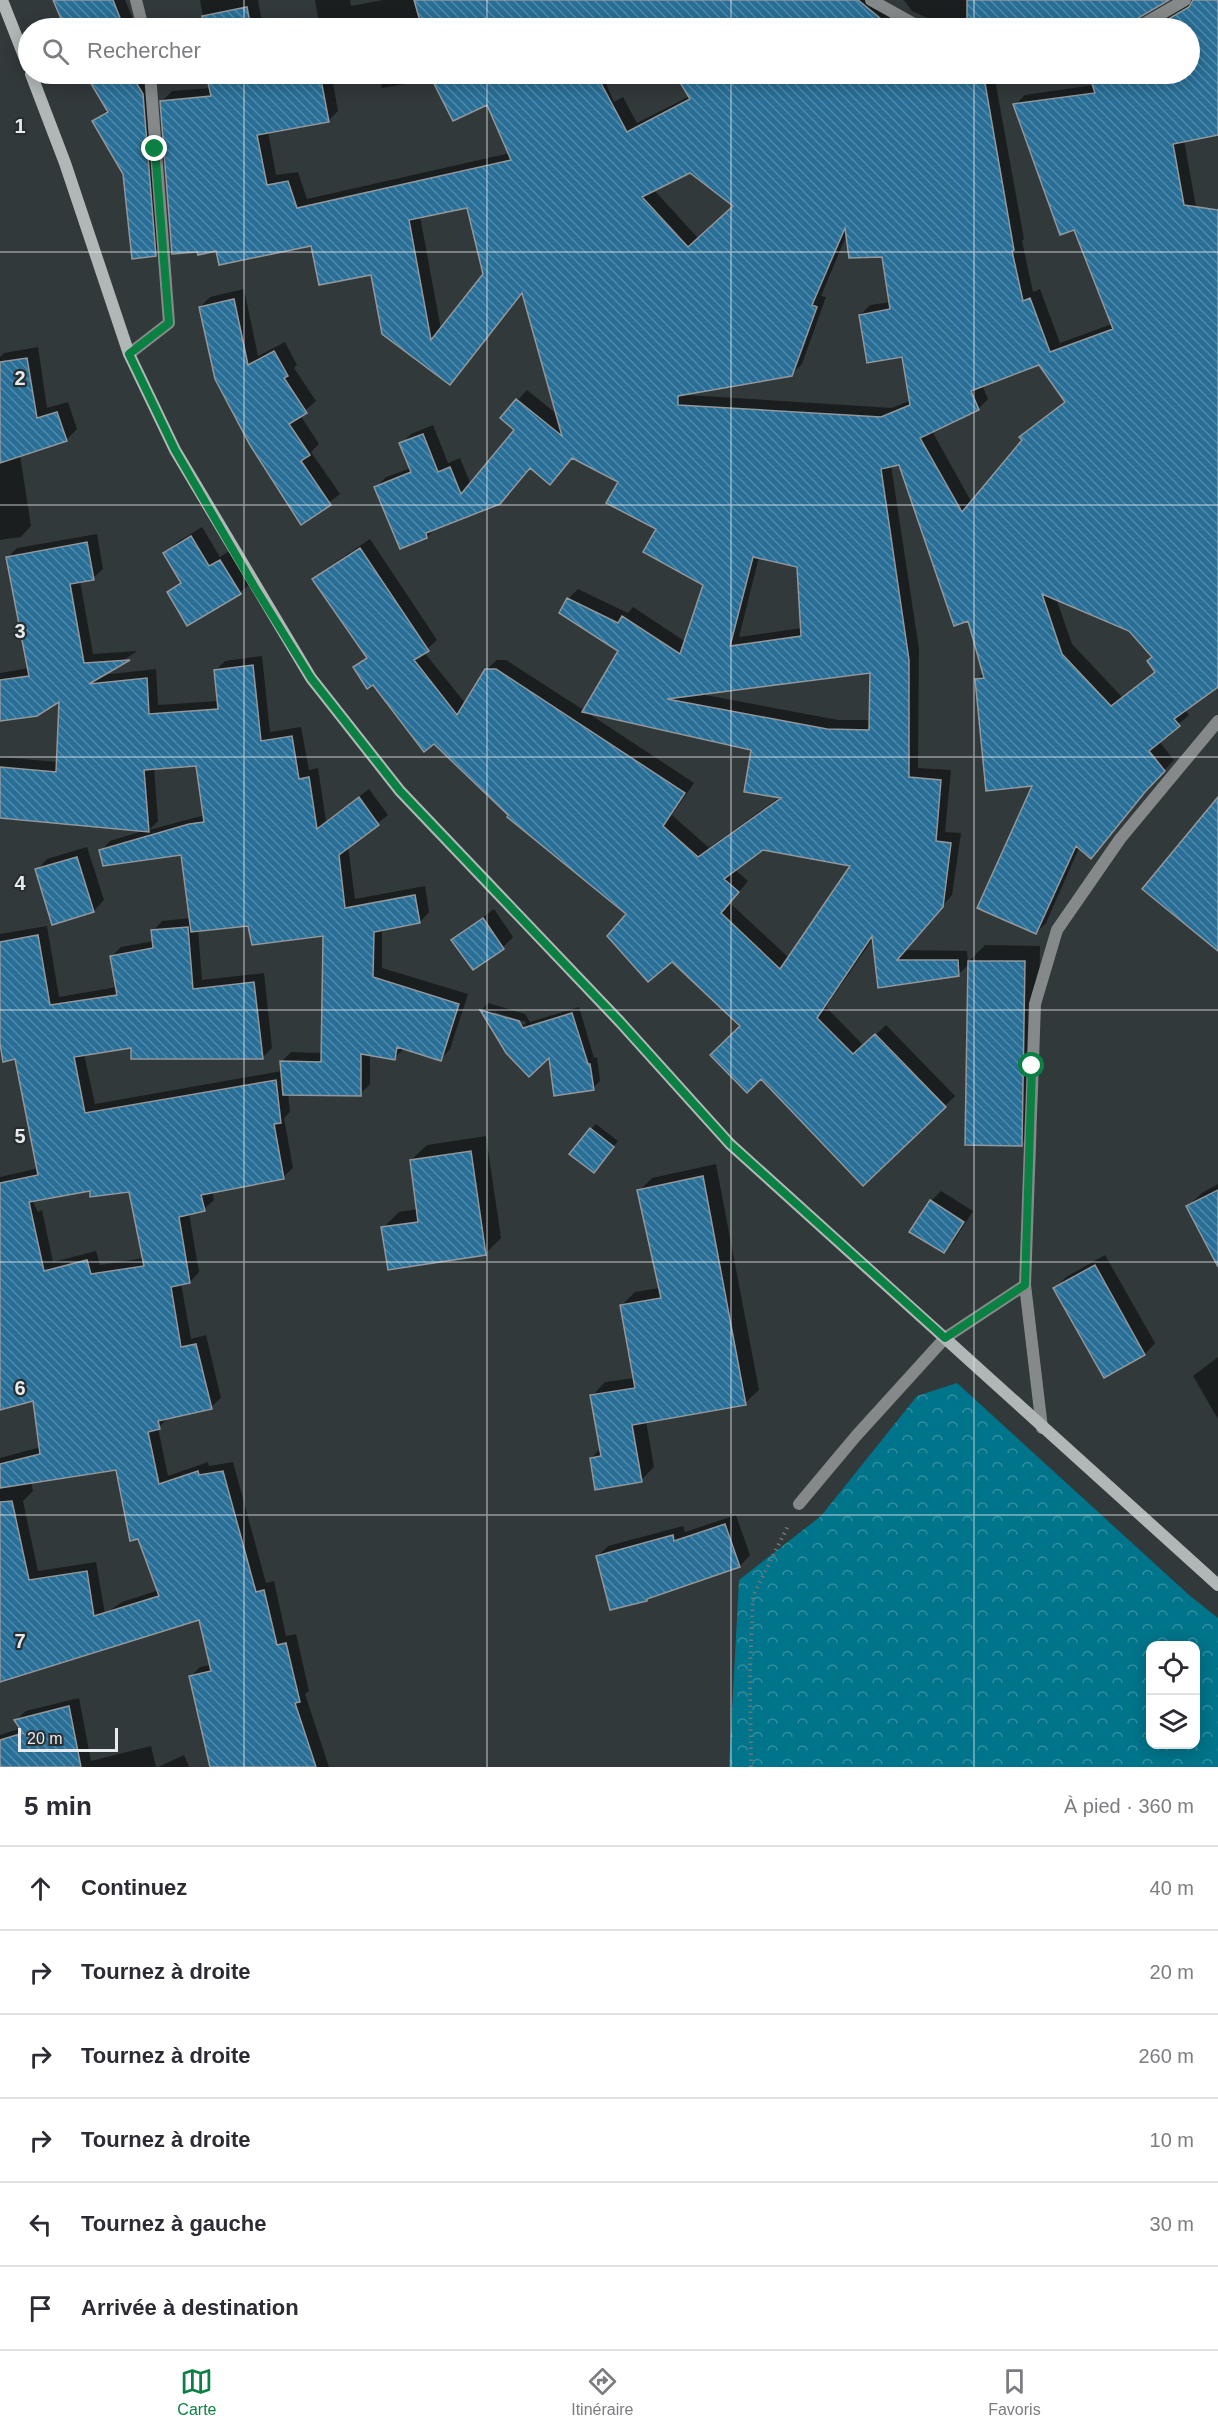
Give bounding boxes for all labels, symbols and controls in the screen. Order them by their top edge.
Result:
search box [18,18,1200,84]
icon: search [39,35,72,68]
text: Rechercher [87,38,201,63]
text: 1 [14,115,26,137]
route end [141,135,167,161]
text: 2 [14,367,26,389]
text: 3 [14,620,26,642]
text: 4 [14,872,26,894]
route start [1018,1052,1044,1078]
text: 5 [14,1125,26,1147]
text: 6 [14,1377,26,1399]
text: 7 [14,1630,26,1652]
map controls [1146,1641,1200,1749]
button: locate [1146,1641,1200,1695]
button: layers [1146,1695,1200,1749]
scale bar [18,1725,118,1752]
text: 20 m [27,1730,63,1747]
text: 5 min [24,1791,92,1821]
text: À pied · 360 m [1064,1795,1194,1817]
icon: ahead [24,1872,57,1905]
text: Continuez [81,1875,187,1900]
text: 40 m [1150,1877,1194,1899]
icon: right [24,1956,57,1989]
text: Tournez à droite [81,1959,251,1984]
text: 20 m [1150,1961,1194,1983]
icon: right [24,2040,57,2073]
text: Tournez à droite [81,2043,251,2068]
text: 260 m [1138,2045,1194,2067]
icon: right [24,2124,57,2157]
text: Tournez à droite [81,2127,251,2152]
text: 10 m [1150,2129,1194,2151]
icon: left [24,2208,57,2241]
text: Tournez à gauche [81,2211,266,2236]
text: 30 m [1150,2213,1194,2235]
icon: arrive [24,2292,57,2325]
text: Arrivée à destination [81,2295,299,2320]
tab: Carte [177,2365,216,2419]
tab: Itinéraire [571,2365,633,2419]
tab: Favoris [988,2365,1041,2419]

